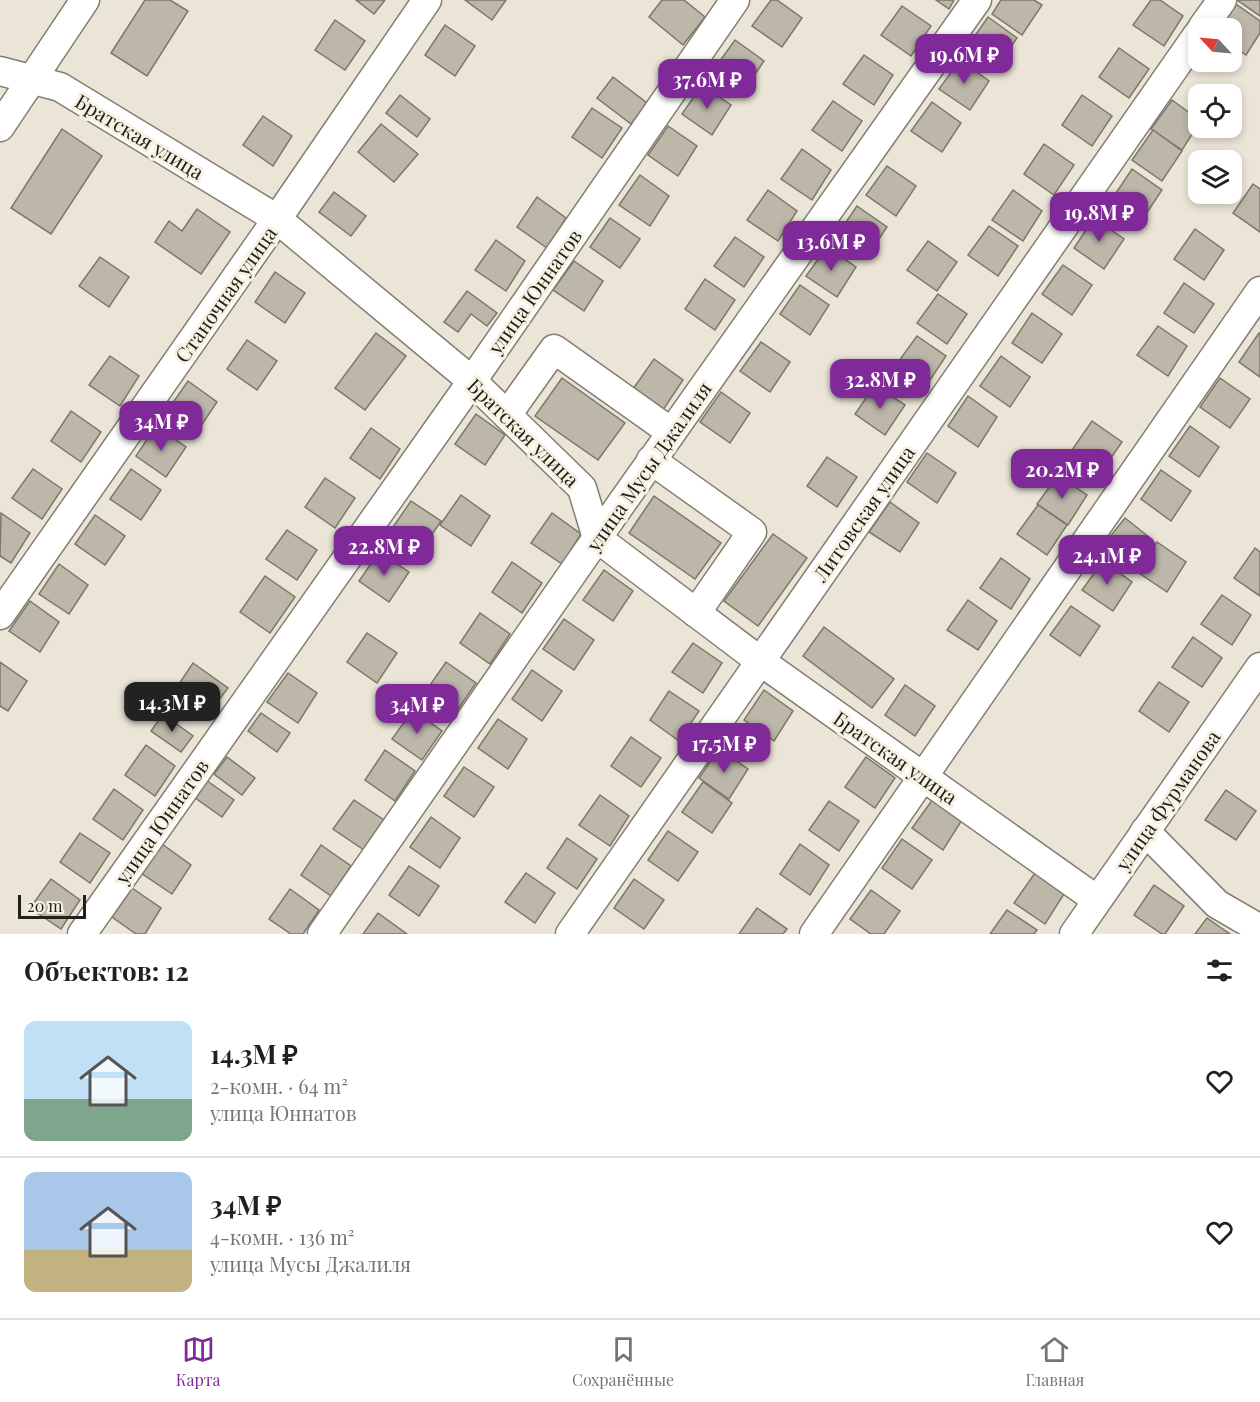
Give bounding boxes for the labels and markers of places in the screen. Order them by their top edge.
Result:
pin: 19.6M ₽ [909,34,1019,85]
pin: 37.6M ₽ [652,59,762,110]
pin: 19.8M ₽ [1044,192,1154,243]
pin: 13.6M ₽ [776,221,886,272]
pin: 32.8M ₽ [825,359,935,410]
pin: 34M ₽ [119,401,203,452]
pin: 20.2M ₽ [1007,449,1117,500]
pin: 22.8M ₽ [329,526,439,577]
pin: 24.1M ₽ [1052,535,1162,586]
pin: 14.3M ₽ [117,682,227,733]
pin: 34M ₽ [375,684,459,735]
pin: 17.5M ₽ [669,723,779,774]

